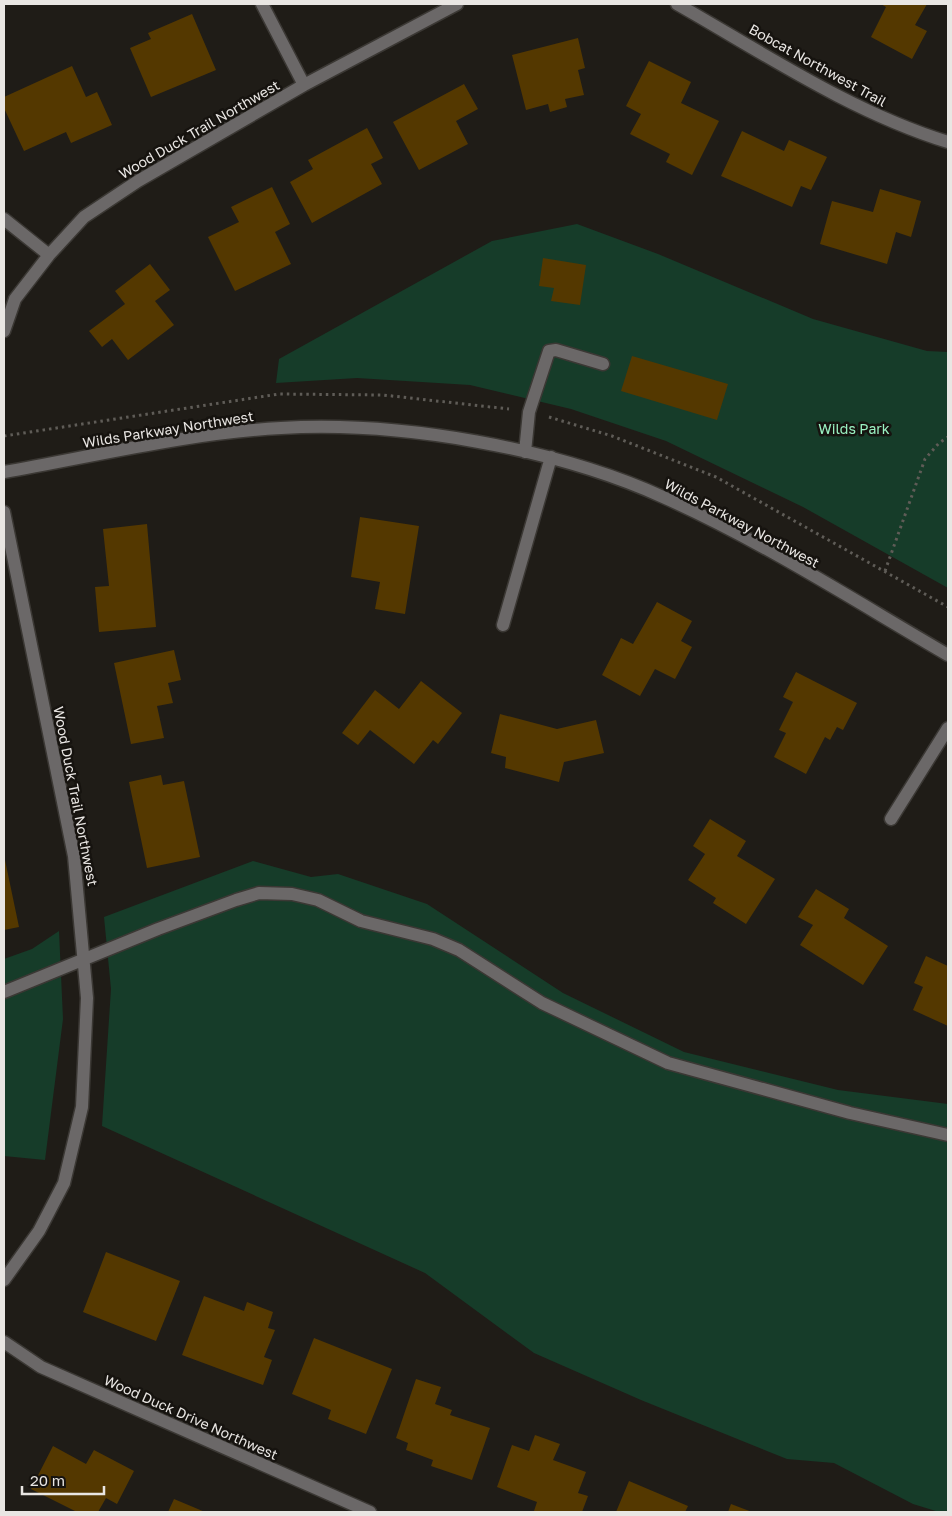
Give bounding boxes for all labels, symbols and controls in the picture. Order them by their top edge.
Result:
street label: Bobcat Northwest Trail [746,20,890,110]
street label: Wood Duck Trail Northwest [116,76,282,182]
street label: Wilds Parkway Northwest [81,407,255,451]
park label: Wilds Park [818,420,890,437]
street label: Wilds Parkway Northwest [662,475,822,571]
street label: Wood Duck Trail Northwest [50,705,102,887]
street label: Wood Duck Drive Northwest [101,1371,281,1463]
scale bar [22,1464,105,1496]
text: 20 m [30,1471,65,1489]

